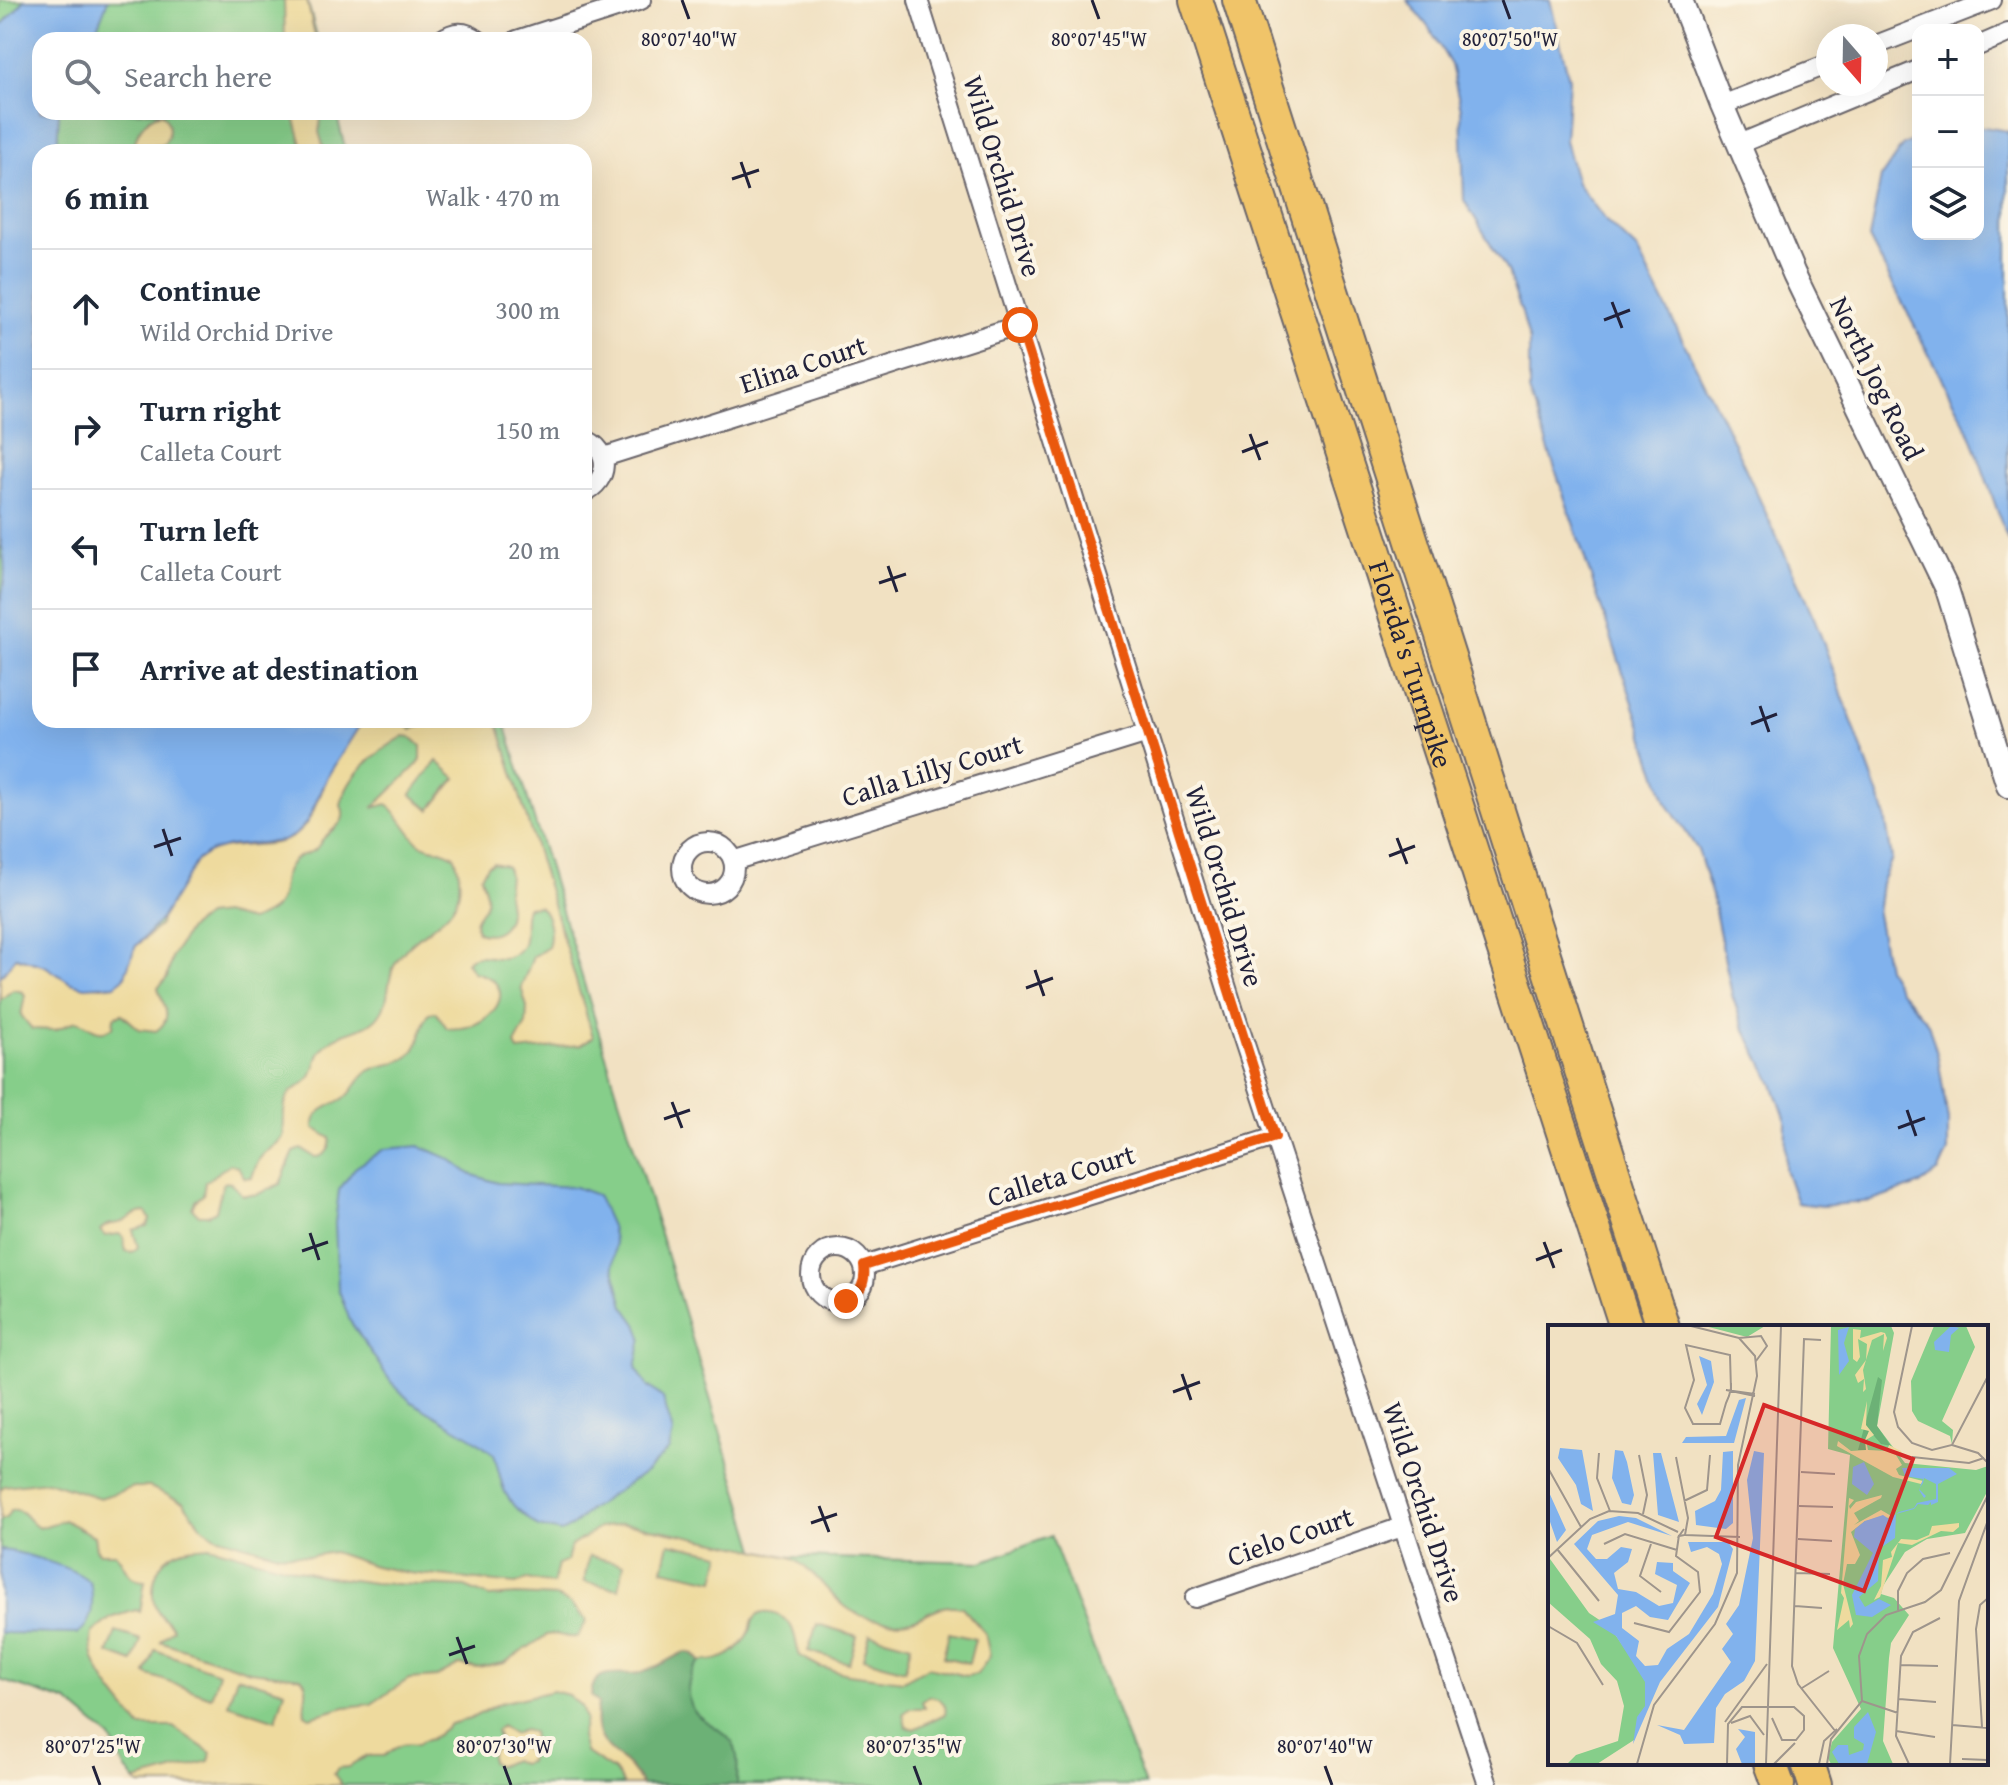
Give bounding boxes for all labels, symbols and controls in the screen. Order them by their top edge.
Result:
text: 80°07'40"W [641,24,737,53]
text: 80°07'45"W [1051,24,1147,53]
text: 80°07'50"W [1462,24,1558,53]
north arrow [1816,24,1888,96]
map controls [1912,24,1984,240]
button: + [1912,24,1984,96]
search box [32,32,592,120]
icon: search [60,54,104,98]
text: Search here [124,54,272,98]
street label: Wild Orchid Drive [953,70,1054,281]
button: − [1912,96,1984,168]
button: layers [1912,168,1984,240]
text: 6 min [64,172,149,221]
text: Walk · 470 m [426,177,560,216]
text: Continue [140,268,261,312]
icon: ahead [64,287,108,331]
street label: North Jog Road [1820,289,1935,467]
text: 300 m [495,290,560,329]
route start [1002,307,1038,343]
text: Wild Orchid Drive [140,312,333,351]
street label: Elina Court [734,324,872,403]
text: Turn right [140,388,281,432]
icon: right [64,407,108,451]
text: 150 m [495,410,560,449]
text: Calleta Court [140,432,282,471]
text: Turn left [140,508,259,552]
icon: left [64,527,108,571]
text: 20 m [508,530,560,569]
text: Calleta Court [140,552,282,591]
street label: Florida's Turnpike [1359,555,1464,773]
icon: arrive [64,647,108,691]
text: Arrive at destination [140,647,418,691]
street label: Calla Lilly Court [836,723,1027,816]
street label: Wild Orchid Drive [1175,780,1276,991]
street label: Calleta Court [982,1133,1140,1216]
route end [828,1283,864,1319]
inset map [1548,1325,1988,1765]
street label: Wild Orchid Drive [1373,1396,1476,1607]
street label: Cielo Court [1221,1495,1358,1576]
text: 80°07'25"W [45,1731,141,1760]
text: 80°07'30"W [456,1731,552,1760]
text: 80°07'35"W [866,1731,962,1760]
text: 80°07'40"W [1277,1731,1373,1760]

